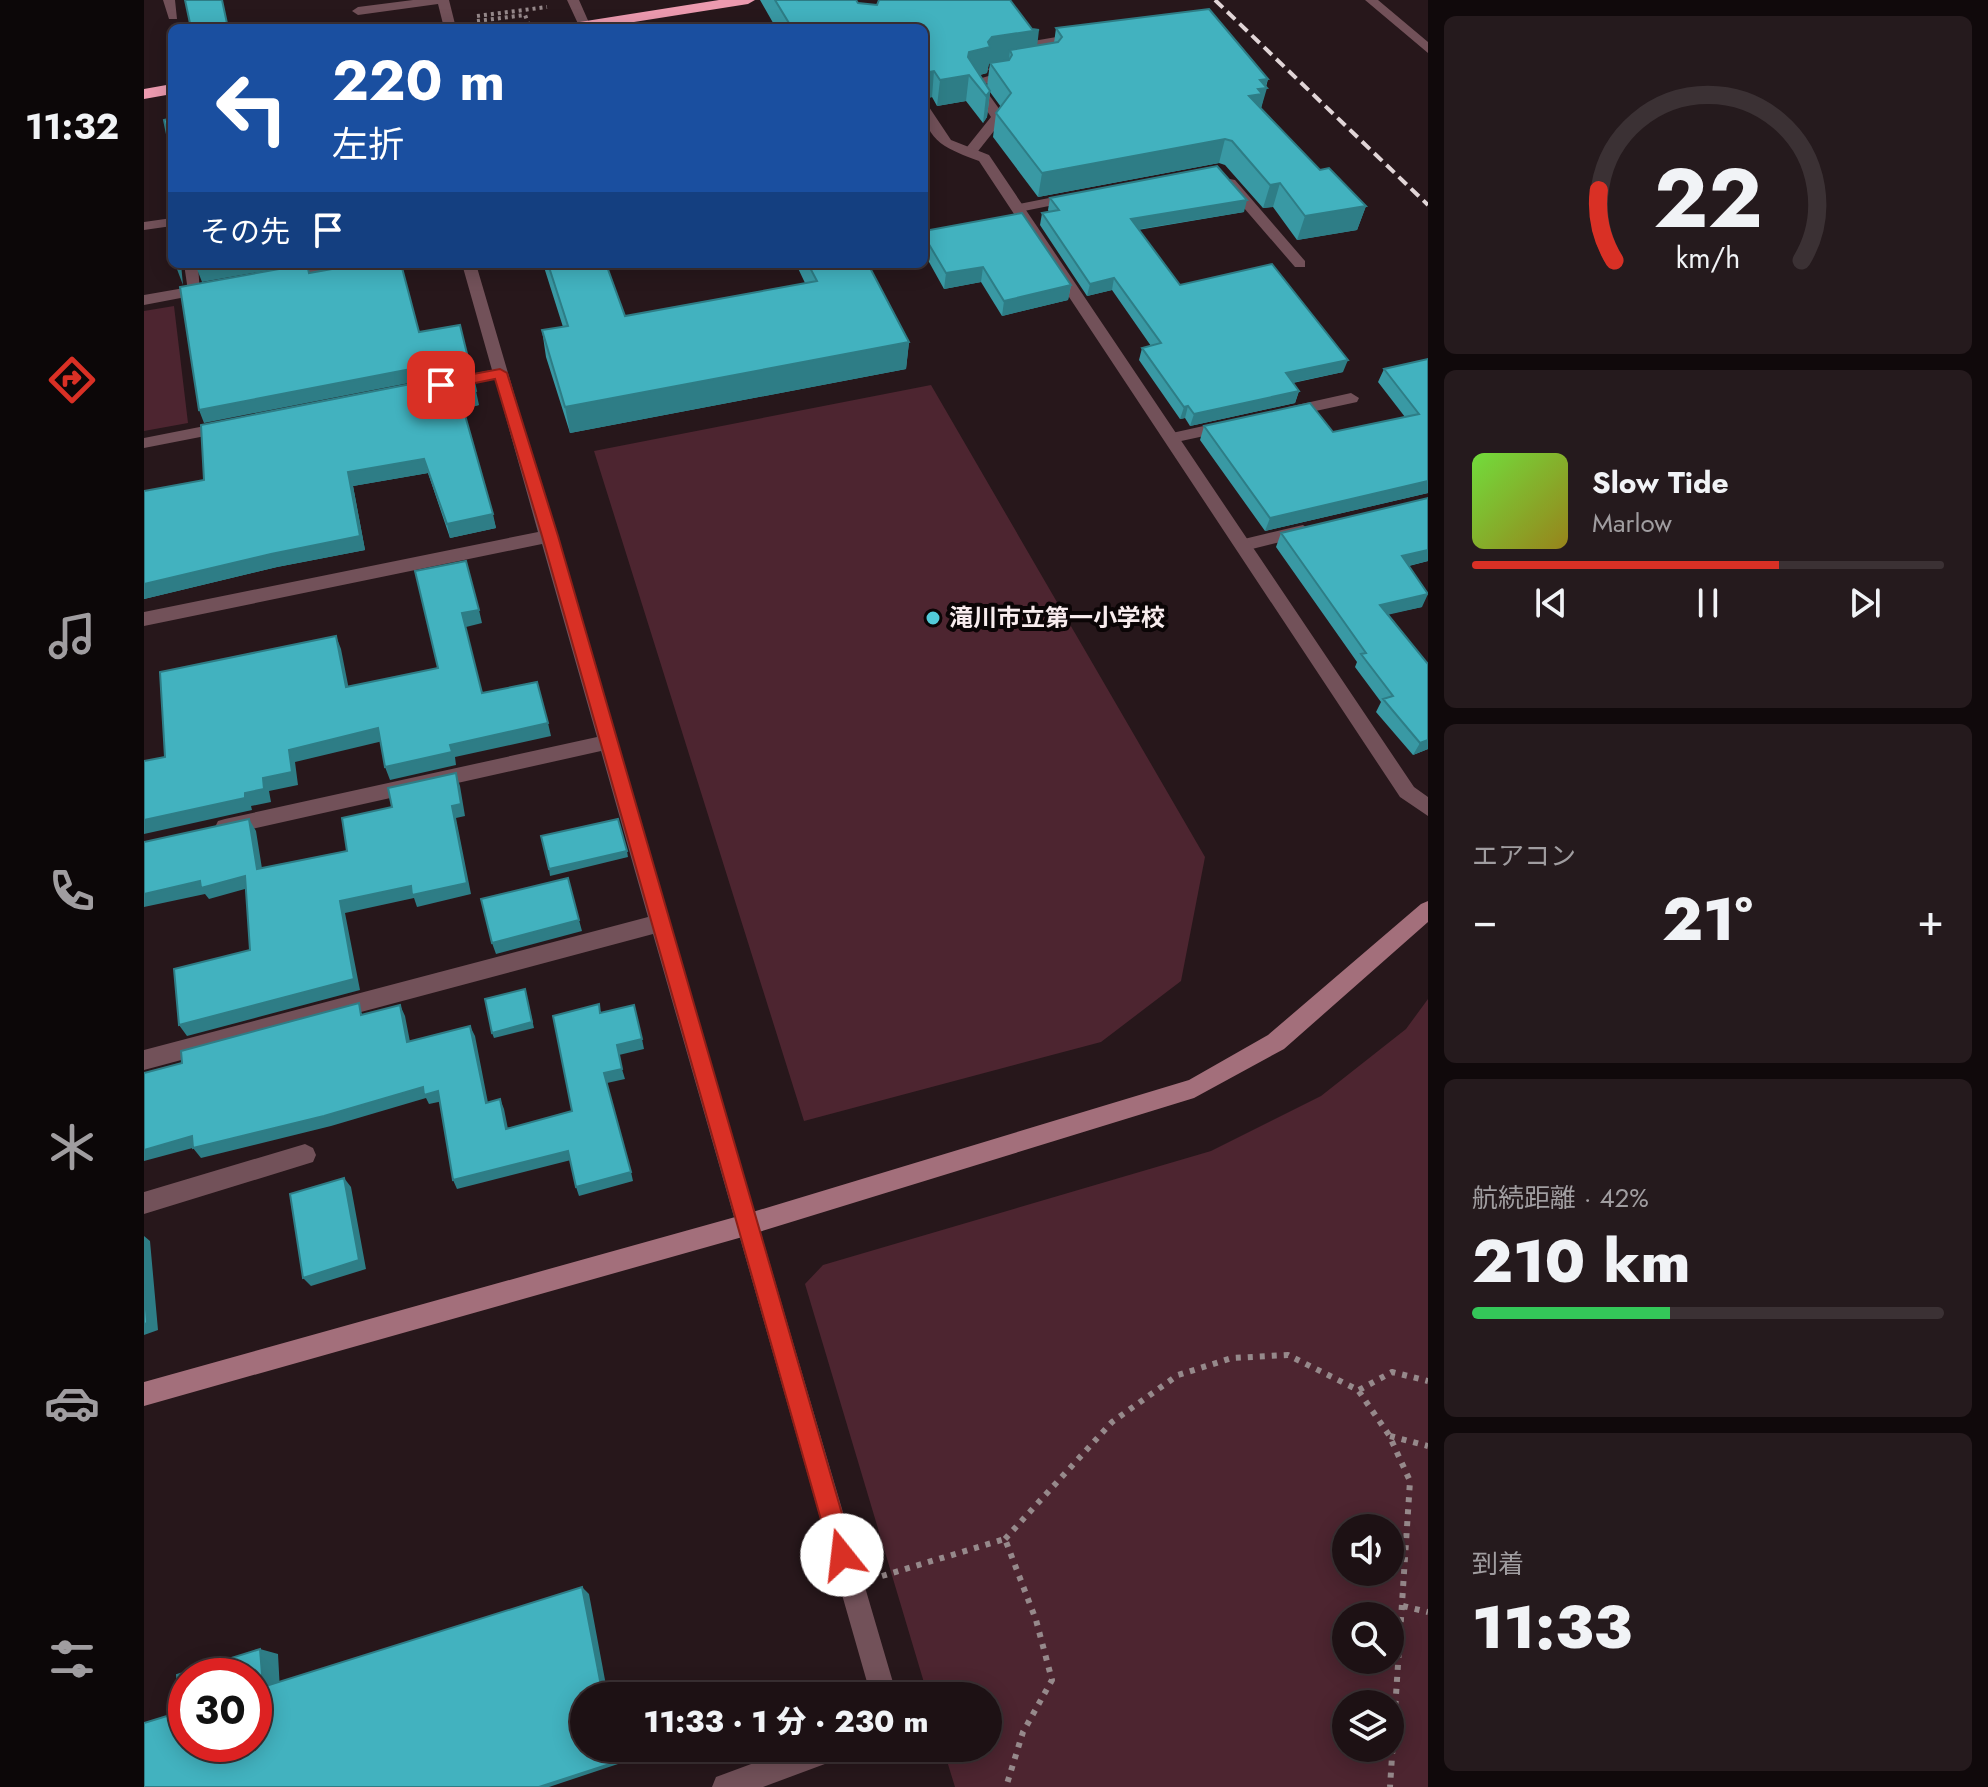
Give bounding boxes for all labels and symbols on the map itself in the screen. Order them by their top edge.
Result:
pin [407,351,475,419]
place label: 滝川市立第一小学校 [949,600,1165,635]
marker: 滝川市立第一小学校 [924,609,942,627]
position arrow [800,1513,884,1597]
speed limit sign: 30 [168,1658,272,1762]

